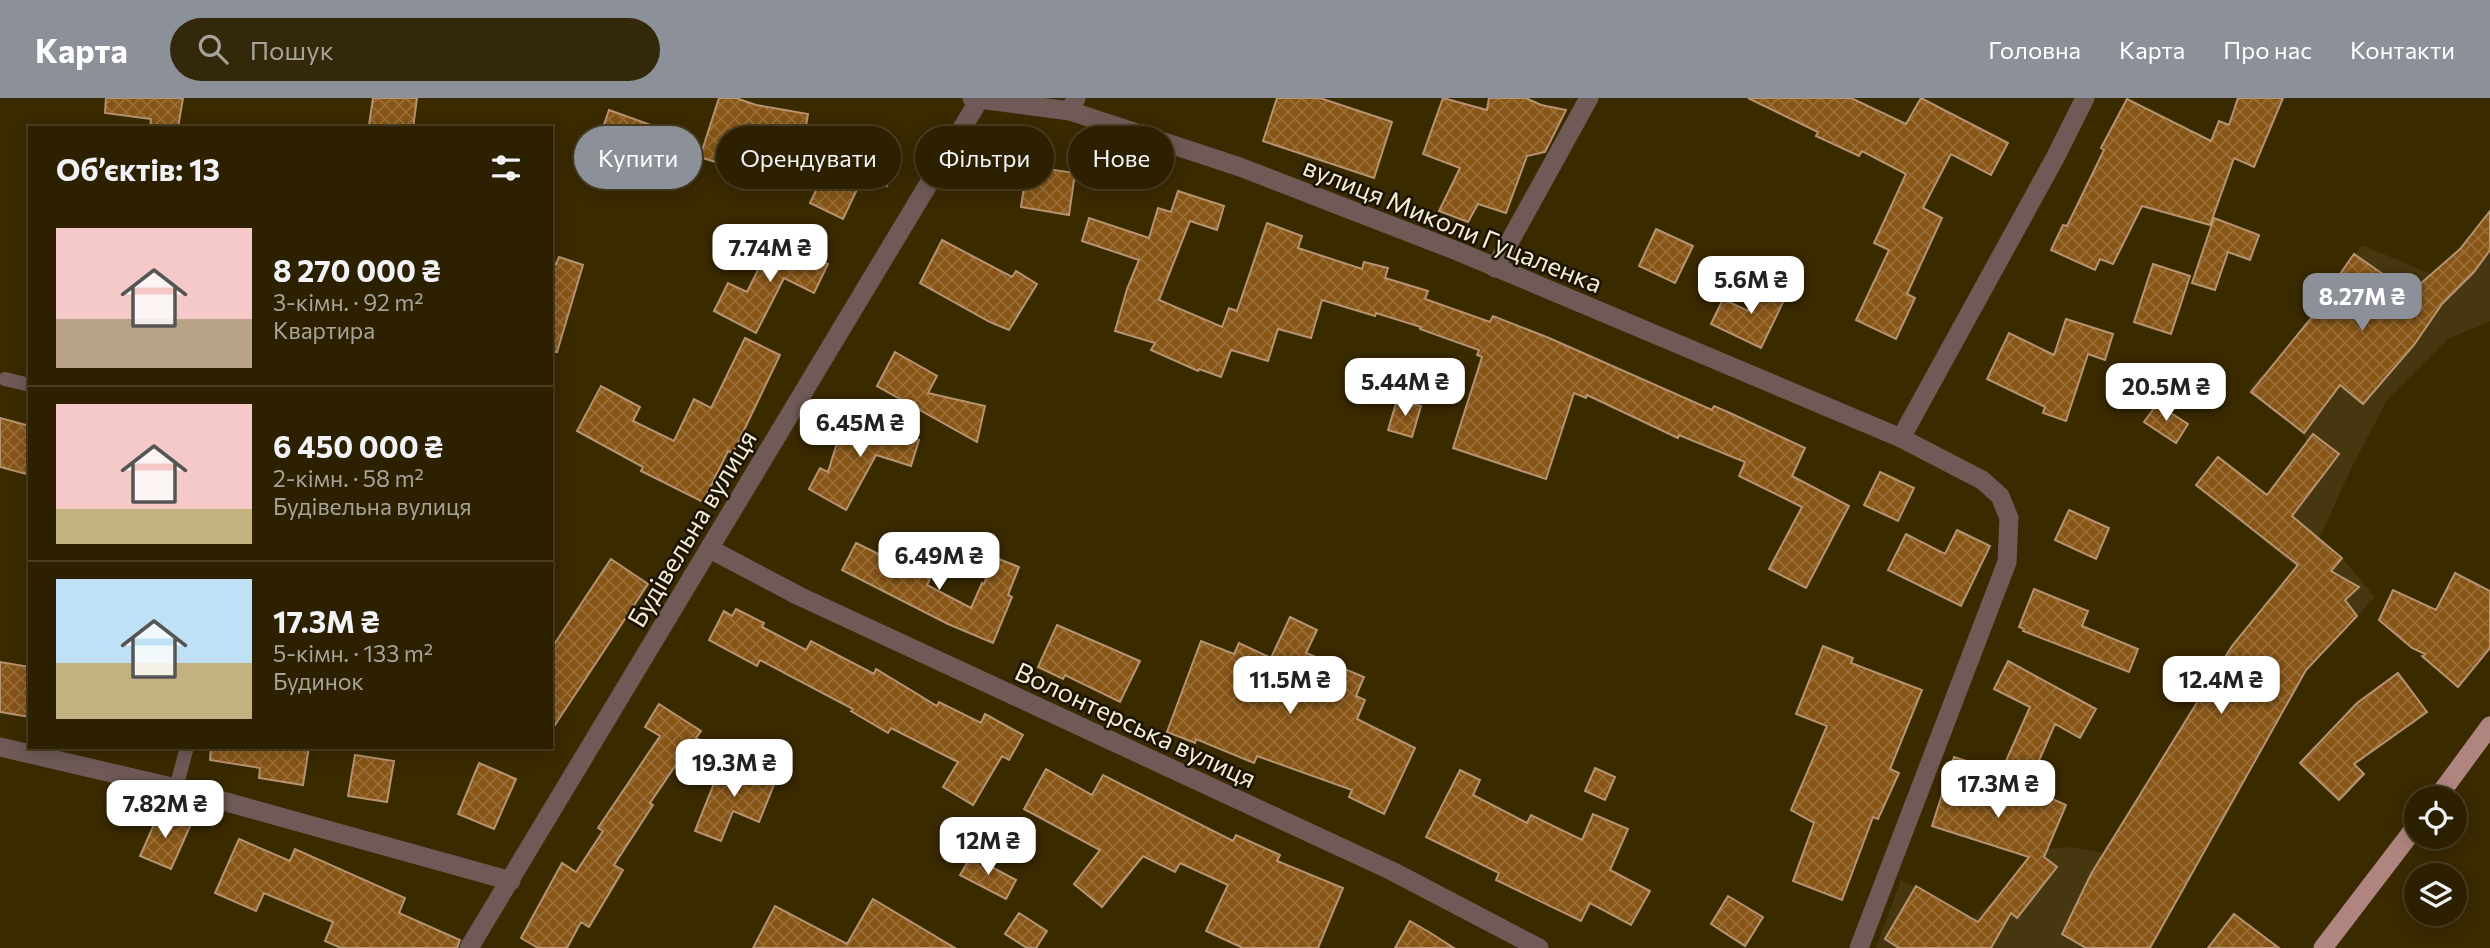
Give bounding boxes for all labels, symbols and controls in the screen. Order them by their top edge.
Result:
search box [170,18,660,81]
text: Карта [35,29,128,70]
icon: search [194,30,232,68]
text: Пошук [250,34,334,65]
text: Головна [1988,35,2081,64]
text: Карта [2119,35,2185,64]
text: Про нас [2223,35,2312,64]
text: Контакти [2350,35,2455,64]
chip: Купити [574,126,702,189]
chip: Орендувати [716,126,901,189]
chip: Фільтри [915,126,1054,189]
chip: Нове [1068,126,1174,189]
icon: filters [487,149,525,187]
text: Об’єктів: 13 [56,150,220,187]
street label: вулиця Миколи Гуцаленка [1299,150,1607,298]
pin: 7.74M ₴ [705,225,835,284]
text: 7.74M ₴ [728,233,812,261]
text: 8 270 000 ₴ [273,251,441,288]
icon: home [112,256,196,340]
pin: 5.6M ₴ [1694,256,1808,316]
text: 5.6M ₴ [1714,265,1788,293]
pin: 8.27M ₴ [2297,274,2427,333]
text: 8.27M ₴ [2319,282,2405,310]
text: 3-кімн. · 92 m² [273,288,424,316]
text: Квартира [273,316,375,344]
pin: 5.44M ₴ [1340,358,1470,418]
pin: 20.5M ₴ [2101,364,2231,423]
text: 5.44M ₴ [1361,367,1449,395]
text: 20.5M ₴ [2122,372,2210,400]
pin: 6.45M ₴ [795,400,925,459]
text: 6.45M ₴ [816,408,904,436]
street label: Будівельна вулиця [620,424,762,632]
text: 6 450 000 ₴ [273,427,443,464]
icon: home [112,432,196,516]
text: 2-кімн. · 58 m² [273,464,424,492]
text: Будівельна вулиця [273,492,471,520]
pin: 6.49M ₴ [874,532,1004,592]
text: 6.49M ₴ [894,541,984,569]
text: 17.3M ₴ [273,602,380,639]
icon: home [112,607,196,691]
text: 5-кімн. · 133 m² [273,639,433,667]
street label: Волонтерська вулиця [1011,655,1261,793]
pin: 11.5M ₴ [1225,656,1355,716]
pin: 12.4M ₴ [2156,656,2286,716]
text: 11.5M ₴ [1249,665,1331,693]
text: 12.4M ₴ [2179,665,2263,693]
text: Будинок [273,667,364,695]
pin: 19.3M ₴ [669,740,799,799]
text: 19.3M ₴ [692,748,776,776]
pin: 17.3M ₴ [1933,760,2063,820]
text: 17.3M ₴ [1957,769,2039,797]
pin: 7.82M ₴ [100,780,230,840]
map controls [2404,786,2467,926]
button: locate [2404,786,2467,849]
text: 7.82M ₴ [123,789,207,817]
pin: 12M ₴ [939,818,1037,877]
text: 12M ₴ [956,826,1020,854]
button: layers [2404,863,2467,926]

